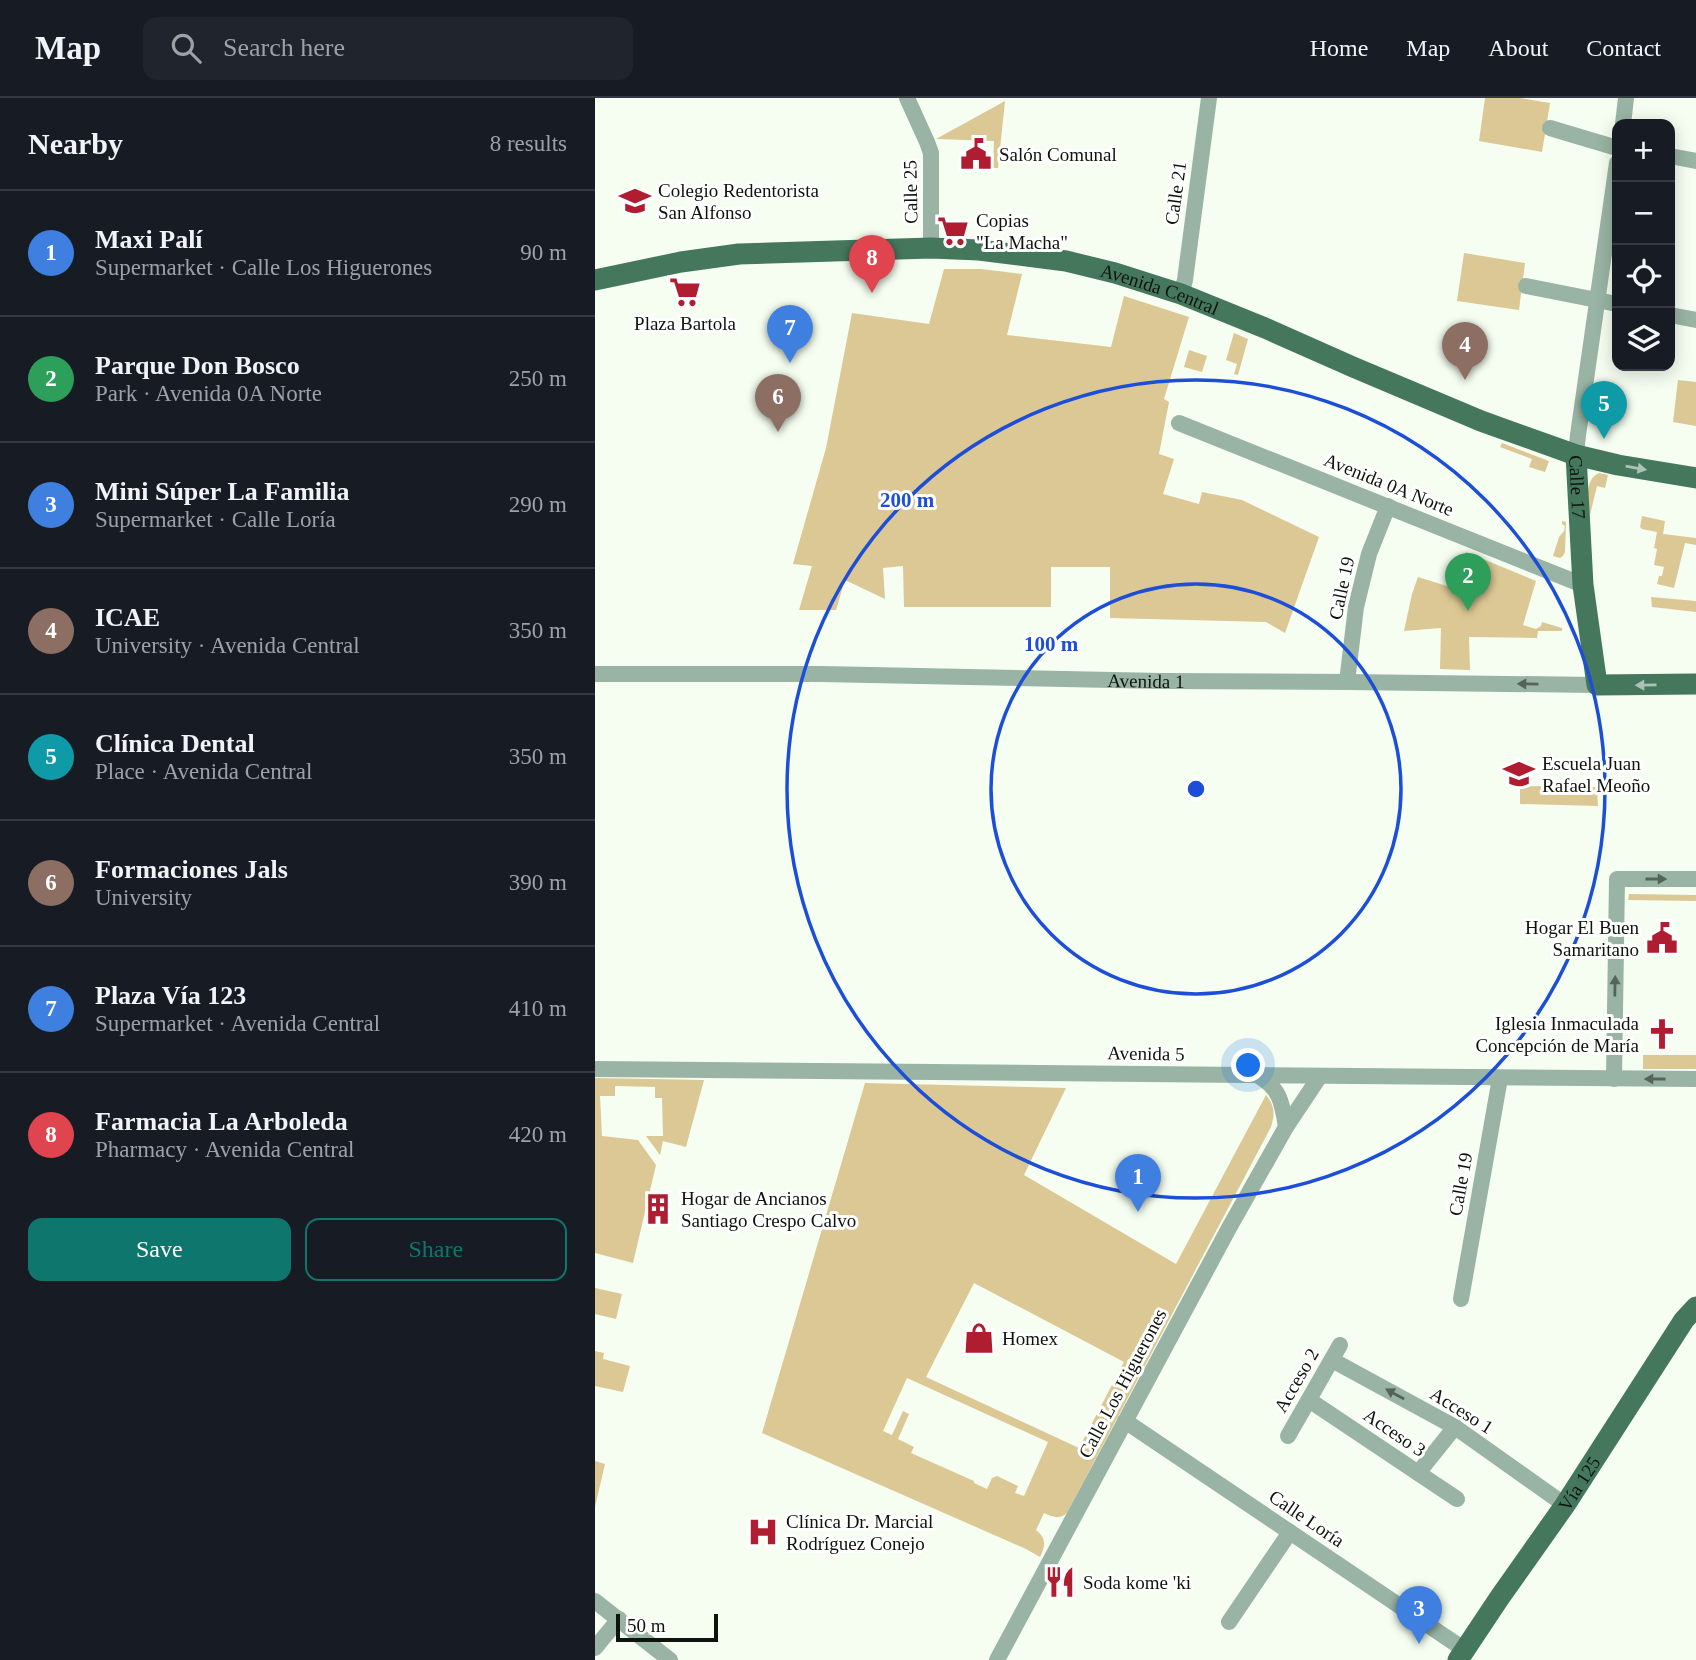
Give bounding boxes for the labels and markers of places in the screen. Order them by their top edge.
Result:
public building icon: Salón Comunal [959,137,993,171]
place label: Salón Comunal [999,144,1117,165]
place label: Colegio Redentorista San Alfonso [658,180,820,223]
school or university icon: Colegio Redentorista San Alfonso [618,184,652,218]
place label: Copias "La Macha" [976,210,1068,253]
supermarket icon: Copias "La Macha" [936,214,970,248]
pin: 8 [849,235,895,293]
supermarket icon: Plaza Bartola [668,275,702,309]
pin: 7 [767,305,813,363]
place label: Plaza Bartola [634,313,736,334]
pin: 4 [1442,322,1488,380]
pin: 6 [755,374,801,432]
pin: 5 [1581,381,1627,439]
pin: 2 [1445,553,1491,611]
place label: Escuela Juan Rafael Meoño [1542,753,1650,796]
school or university icon: Escuela Juan Rafael Meoño [1502,757,1536,791]
centre of rings [1184,777,1208,801]
place label: Hogar El Buen Samaritano [1525,917,1639,960]
public building icon: Hogar El Buen Samaritano [1645,921,1679,955]
place label: Iglesia Inmaculada Concepción de María [1475,1013,1640,1056]
church icon: Iglesia Inmaculada Concepción de María [1645,1017,1679,1051]
pin: 1 [1115,1154,1161,1212]
place label: Hogar de Ancianos Santiago Crespo Calvo [681,1188,856,1231]
building icon: Hogar de Ancianos Santiago Crespo Calvo [641,1192,675,1226]
shop icon: Homex [962,1321,996,1355]
place label: Homex [1002,1328,1058,1349]
place label: Clínica Dr. Marcial Rodríguez Conejo [786,1511,933,1554]
hospital icon: Clínica Dr. Marcial Rodríguez Conejo [746,1515,780,1549]
restaurant icon: Soda kome 'ki [1043,1565,1077,1599]
place label: Soda kome 'ki [1083,1572,1191,1593]
pin: 3 [1396,1586,1442,1644]

